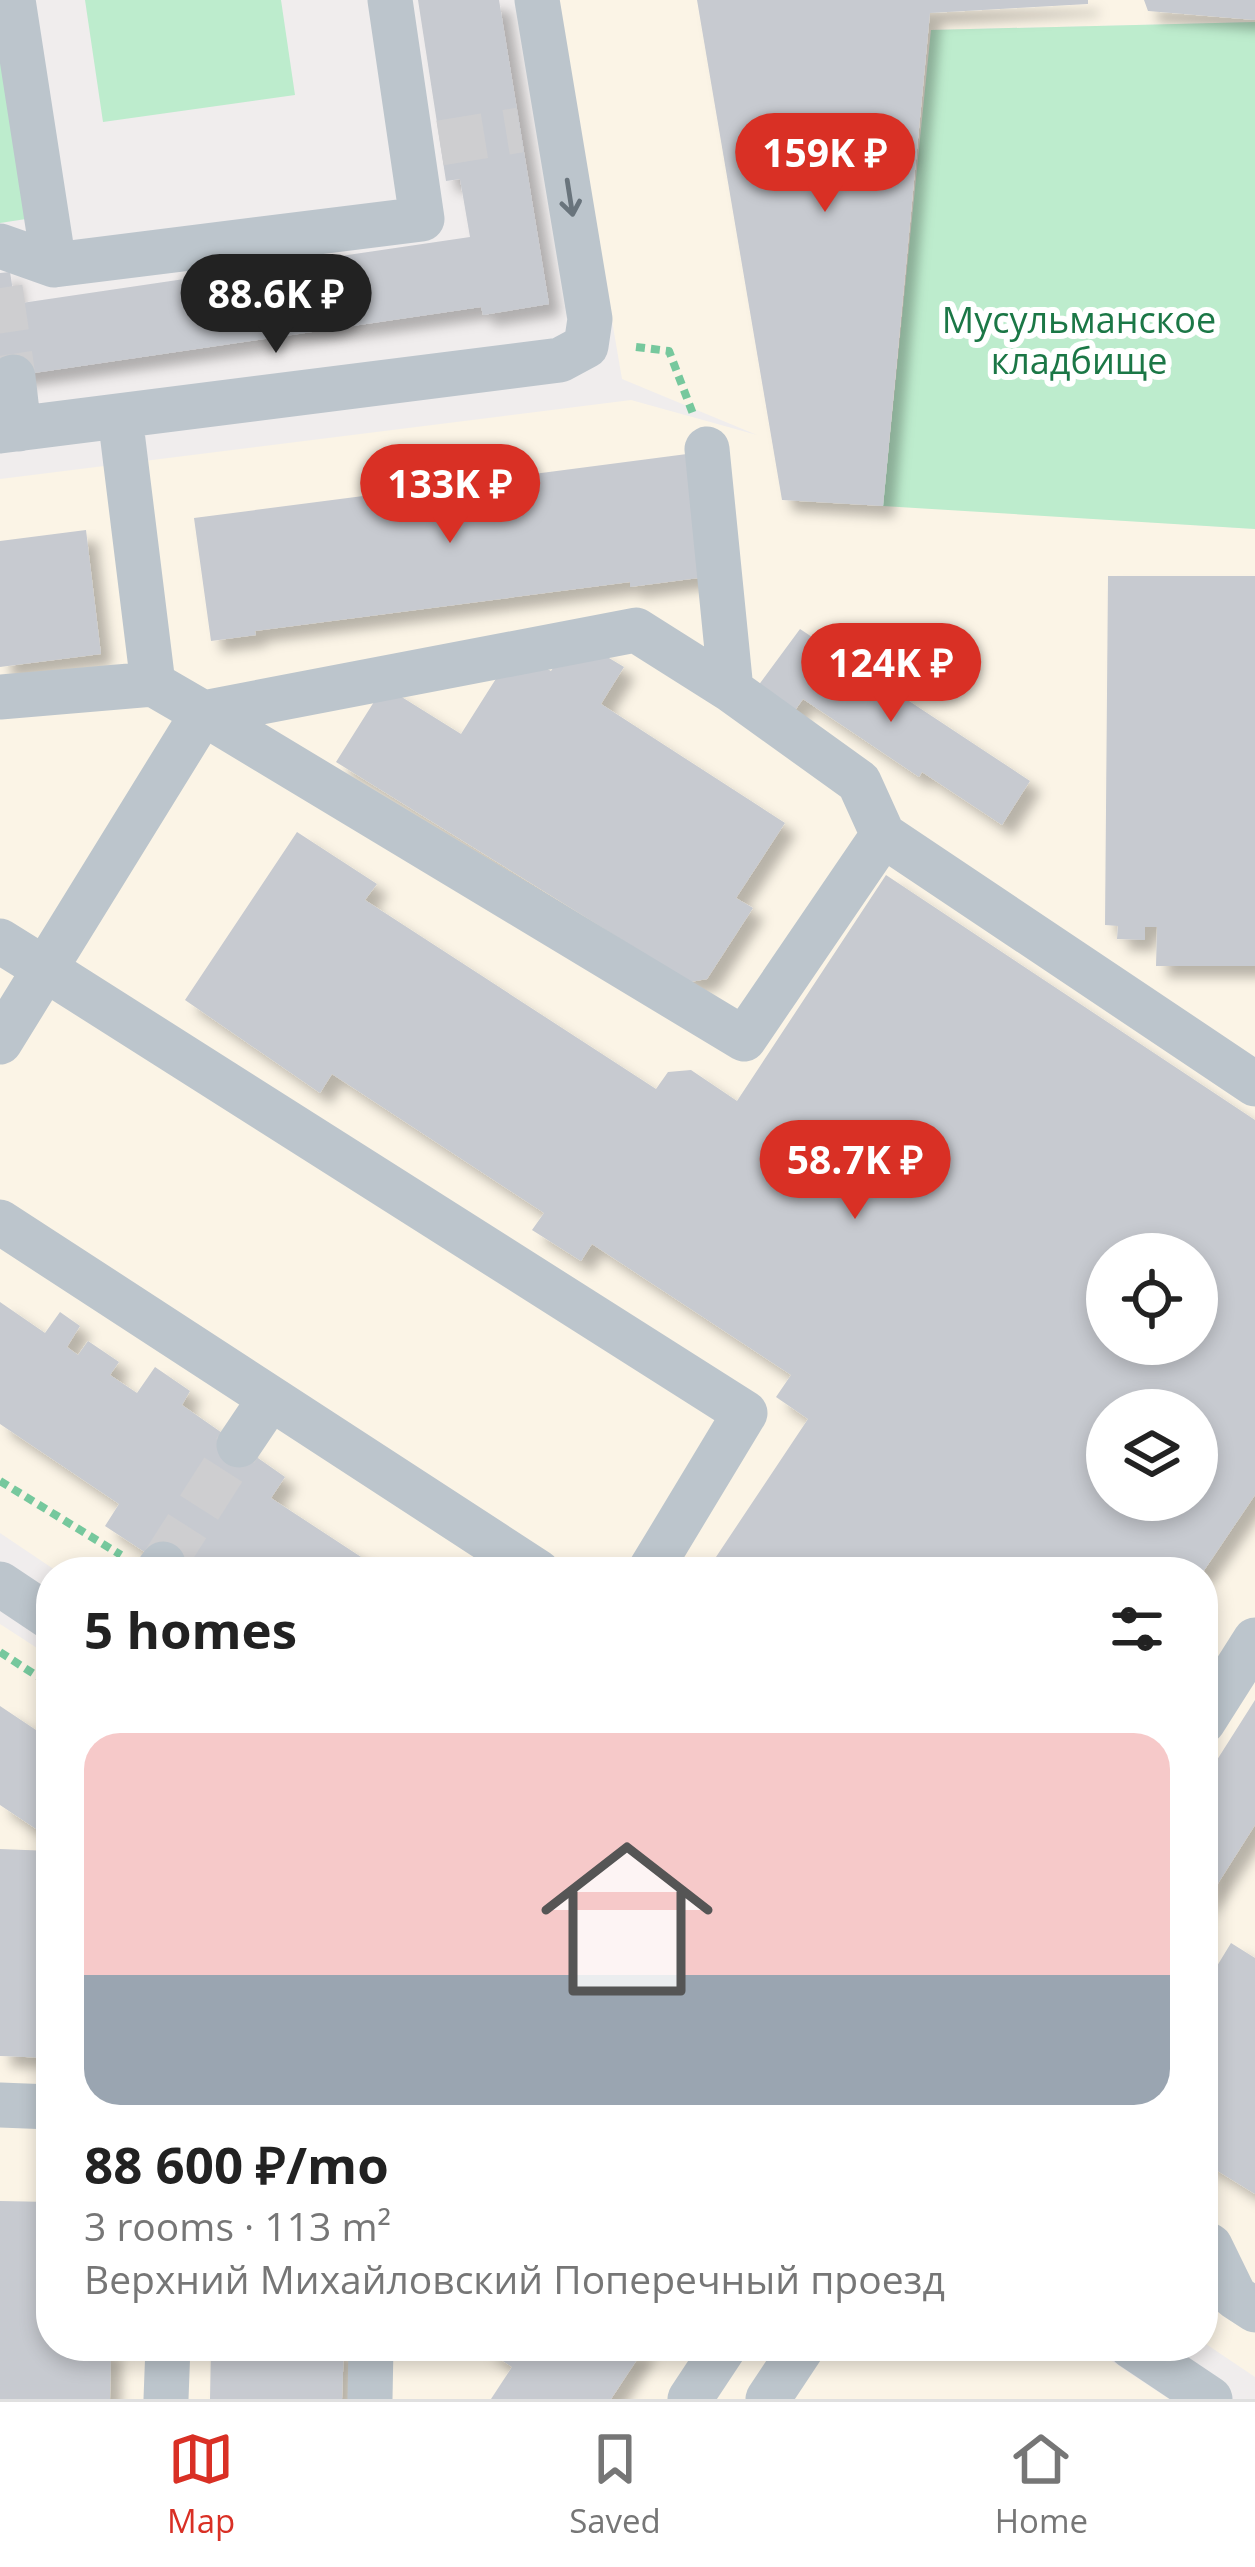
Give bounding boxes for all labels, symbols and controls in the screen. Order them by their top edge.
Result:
pin: 159K ₽ [727,113,923,215]
text: 159K ₽ [762,125,888,178]
one-way arrow [560,178,583,217]
pin: 88.6K ₽ [165,254,387,356]
text: 88.6K ₽ [208,266,344,319]
park label: Мусульманское кладбище [942,295,1216,385]
pin: 133K ₽ [352,444,548,546]
text: 133K ₽ [387,456,513,509]
pin: 124K ₽ [793,623,989,725]
text: 124K ₽ [828,635,954,688]
pin: 58.7K ₽ [744,1120,966,1222]
text: 58.7K ₽ [787,1132,923,1185]
map controls [1086,1233,1218,1521]
button: locate [1086,1233,1218,1365]
button: layers [1086,1389,1218,1521]
text: 5 homes [84,1594,297,1664]
icon: filters [1104,1596,1170,1662]
icon: home [519,1811,735,2027]
text: 88 600 ₽/mo [84,2129,389,2199]
text: 3 rooms · 113 m² [84,2199,391,2252]
text: Верхний Михайловский Поперечный проезд [84,2252,945,2305]
tab: Map [167,2426,235,2543]
tab: Saved [569,2426,661,2543]
tab: Home [995,2426,1088,2543]

